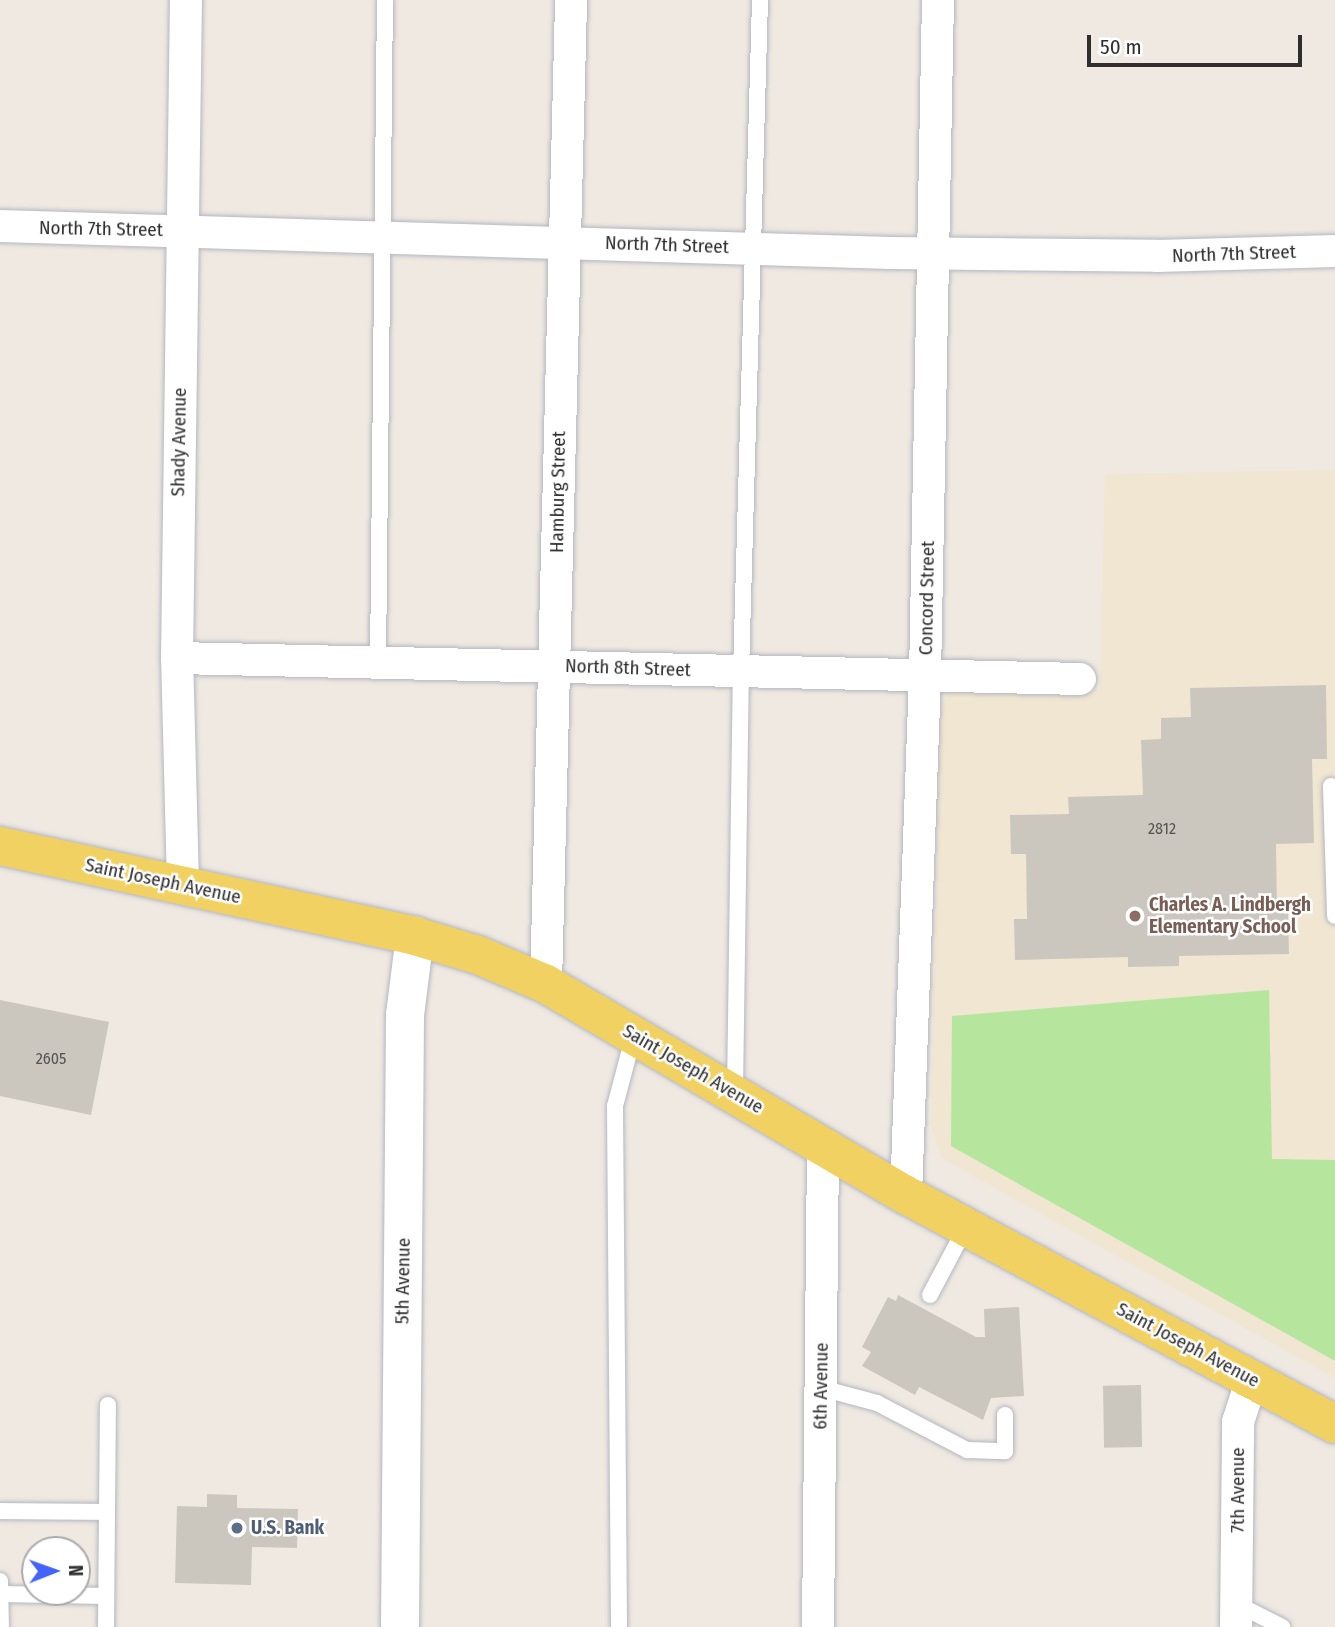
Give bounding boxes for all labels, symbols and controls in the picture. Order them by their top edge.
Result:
scale bar [1090,21,1305,65]
text: 50 m [1100,34,1142,60]
street label: North 7th Street [39,217,163,241]
street label: North 7th Street [605,231,729,259]
street label: North 7th Street [1172,240,1296,268]
street label: Shady Avenue [167,387,191,497]
street label: Hamburg Street [546,431,570,553]
street label: Concord Street [915,541,939,655]
street label: North 8th Street [565,654,691,682]
house number: 2812 [1148,819,1176,839]
street label: Saint Joseph Avenue [83,853,243,909]
place label: Charles A. Lindbergh Elementary School [1149,894,1311,938]
marker: Charles A. Lindbergh Elementary School [1127,908,1143,924]
street label: Saint Joseph Avenue [619,1019,767,1119]
house number: 2605 [36,1049,66,1069]
street label: 5th Avenue [391,1238,415,1324]
street label: Saint Joseph Avenue [1113,1298,1263,1392]
street label: 6th Avenue [809,1342,833,1430]
street label: 7th Avenue [1227,1447,1249,1533]
place label: U.S. Bank [251,1517,324,1539]
marker: U.S. Bank [229,1520,245,1536]
north arrow [21,1536,91,1606]
text: N [64,1565,87,1577]

